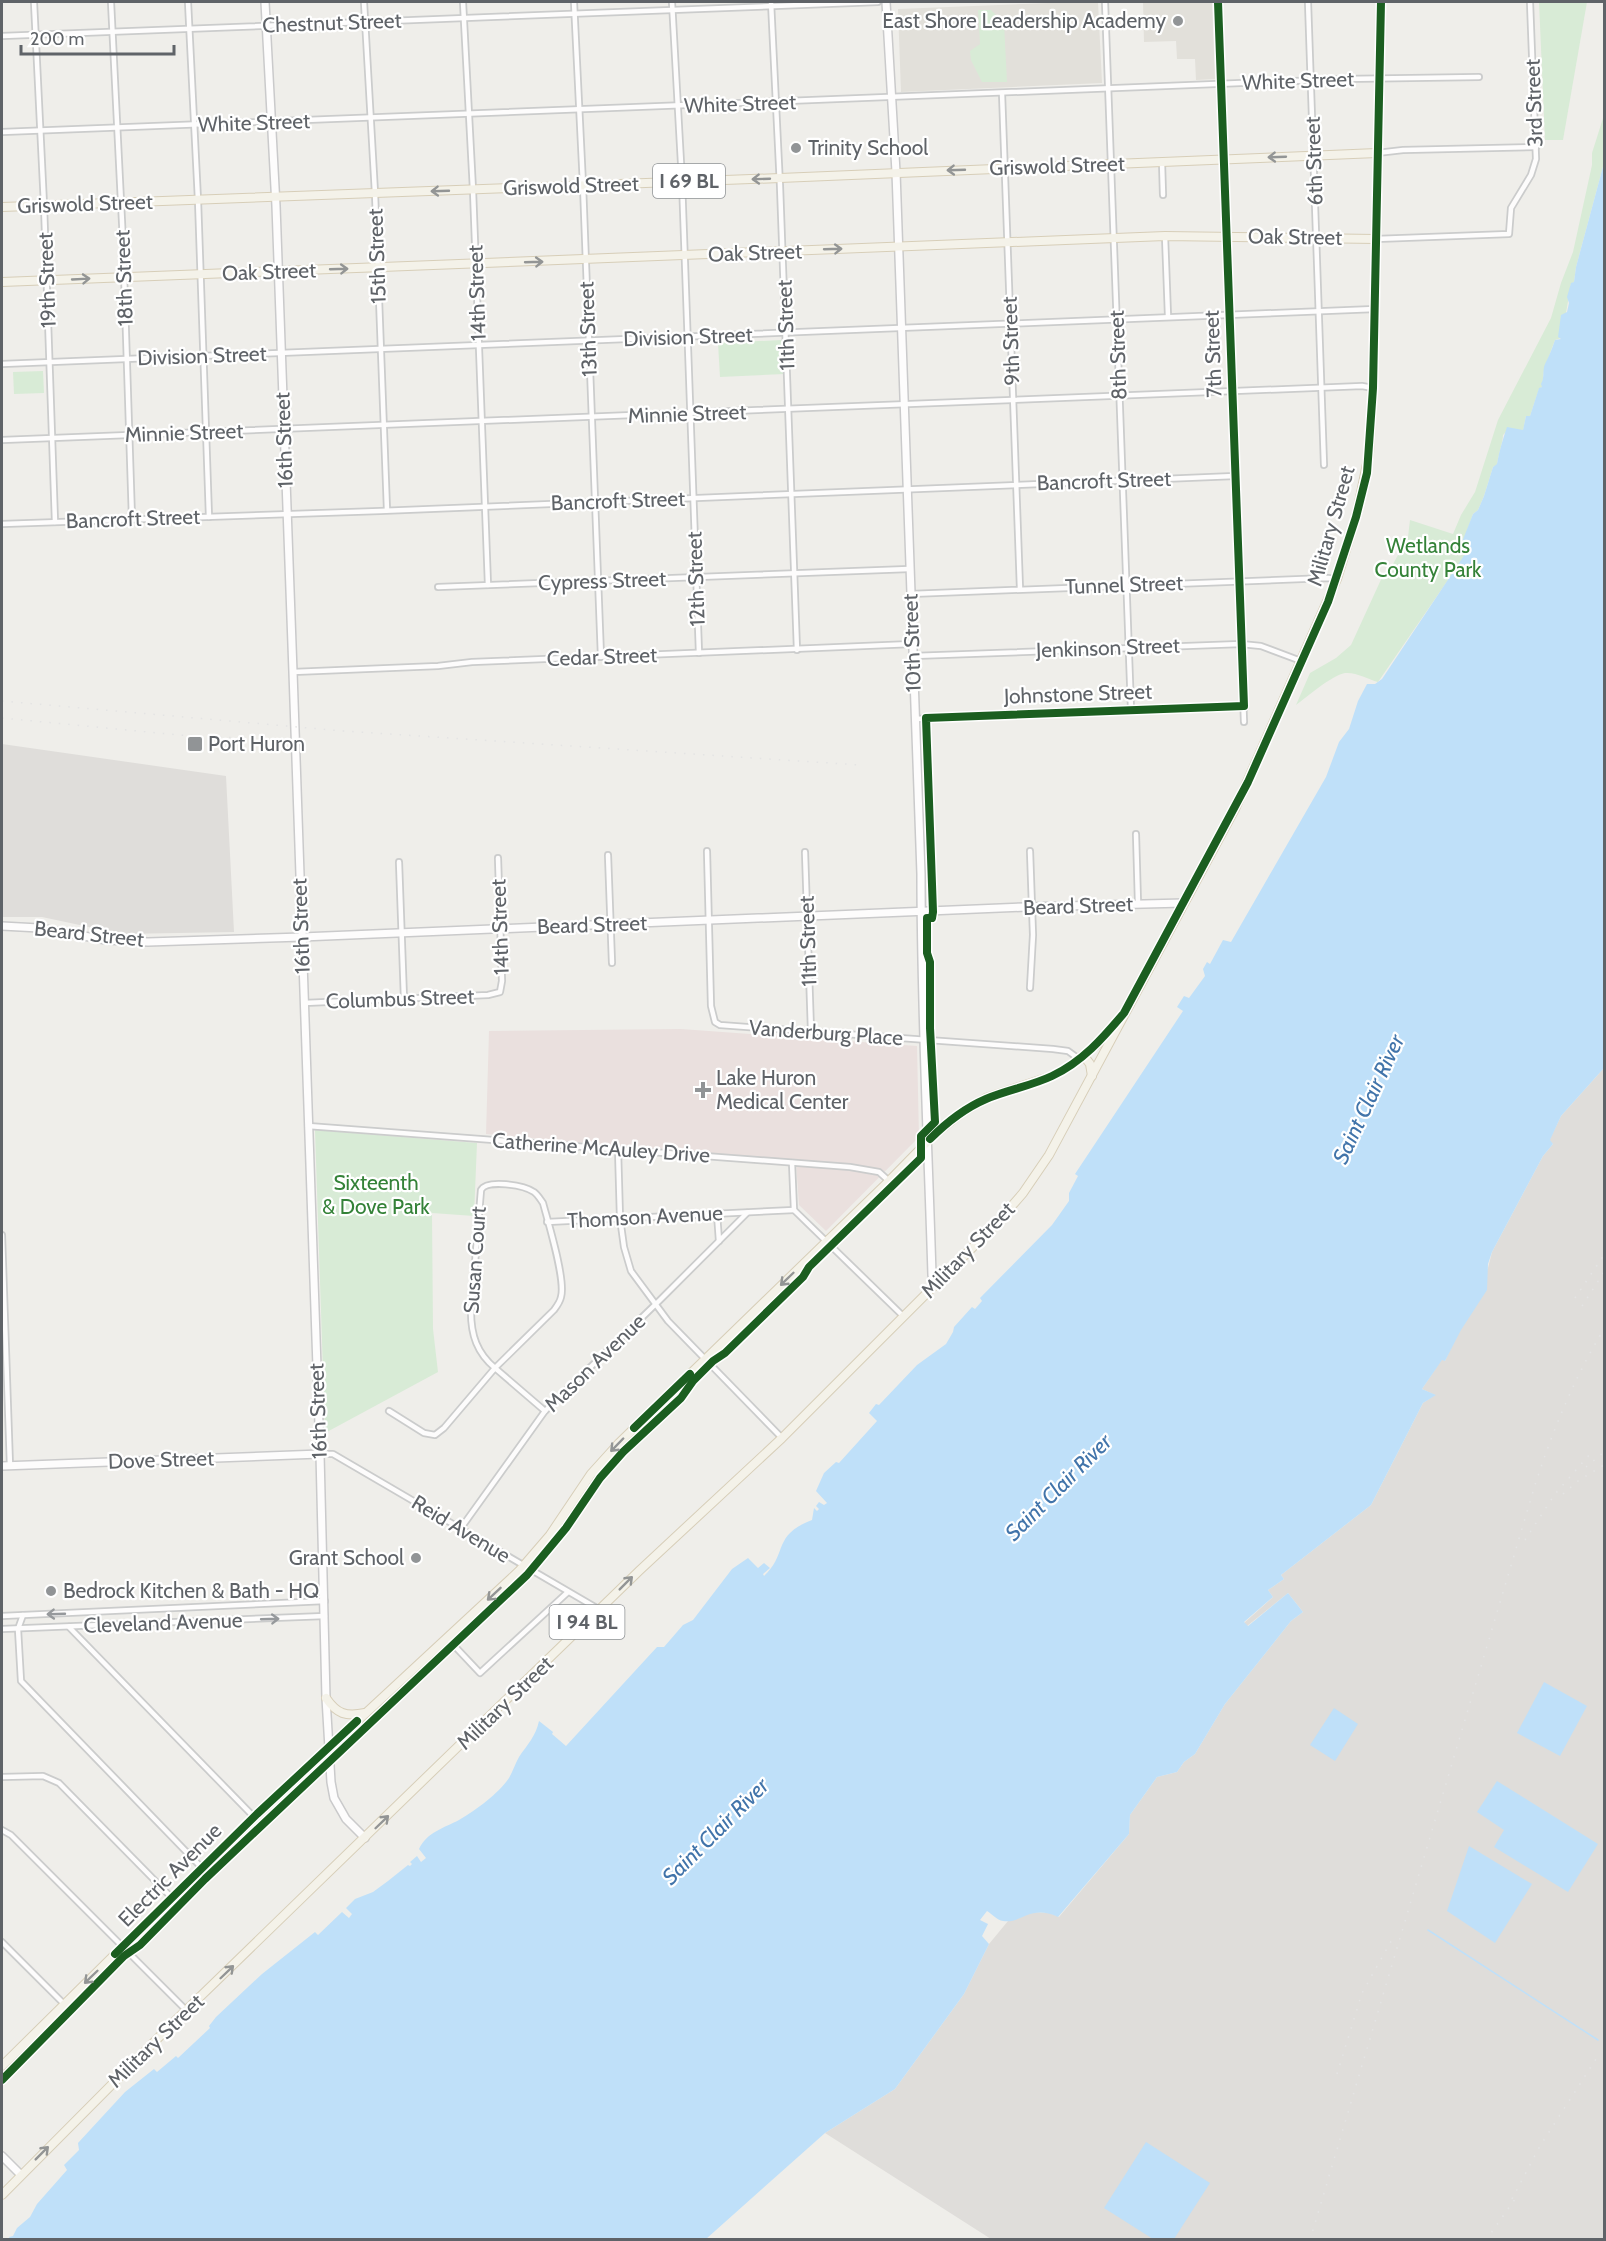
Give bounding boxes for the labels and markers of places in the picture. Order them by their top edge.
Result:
place label: East Shore Leadership Academy [882,8,1166,33]
marker: East Shore Leadership Academy [1171,14,1185,28]
place label: Trinity School [808,135,928,160]
marker: Trinity School [789,141,803,155]
place label: Port Huron [208,731,305,756]
marker: Port Huron [186,735,204,753]
place label: Lake Huron Medical Center [716,1065,849,1114]
marker: Lake Huron Medical Center [694,1081,712,1099]
place label: Grant School [289,1545,404,1570]
marker: Grant School [409,1551,423,1565]
place label: Bedrock Kitchen & Bath - HQ [63,1578,319,1603]
marker: Bedrock Kitchen & Bath - HQ [44,1584,58,1598]

